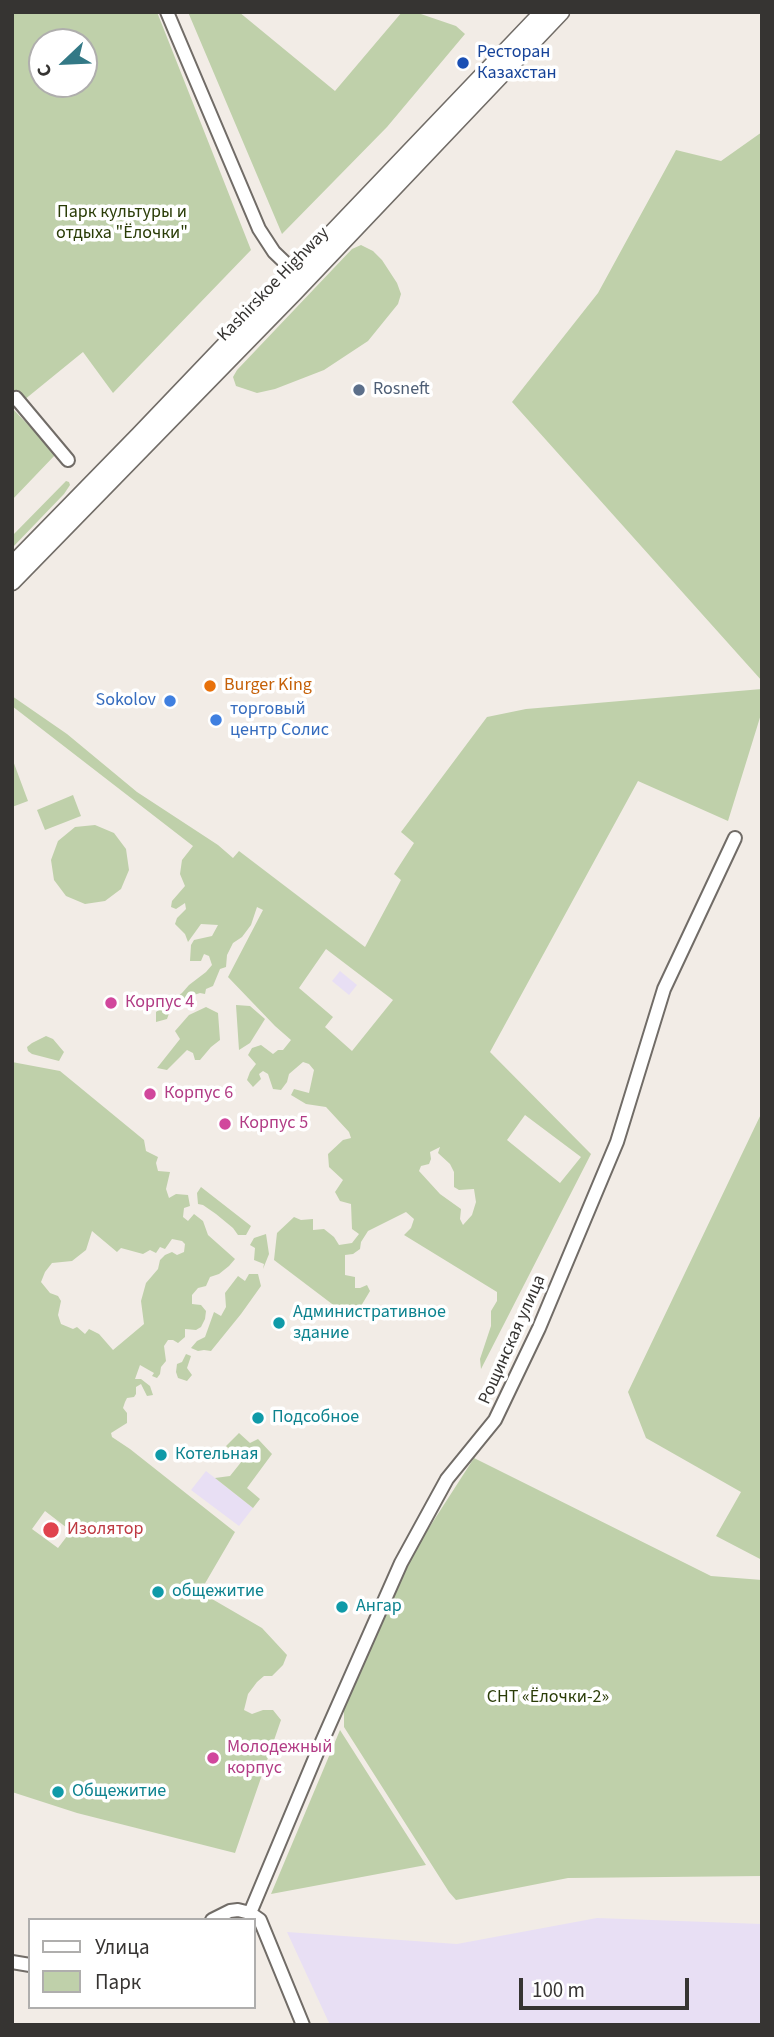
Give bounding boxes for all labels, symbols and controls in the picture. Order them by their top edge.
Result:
north arrow [28,28,98,98]
place label: Ресторан Казахстан [477,42,557,84]
marker: Ресторан Казахстан [455,55,471,71]
text: С [30,60,60,81]
park label: Парк культуры и отдыха "Ёлочки" [56,202,188,244]
street label: Kashirskoe Highway [214,223,334,347]
place label: Rosneft [373,379,430,401]
marker: Rosneft [351,382,367,398]
place label: Burger King [224,675,312,697]
marker: Burger King [202,678,218,694]
place label: Sokolov [96,690,156,712]
marker: Sokolov [162,693,178,709]
place label: торговый центр Солис [230,699,329,742]
marker: торговый центр Солис [208,712,224,728]
place label: Корпус 4 [125,992,194,1014]
marker: Корпус 4 [103,995,119,1011]
place label: Корпус 6 [164,1083,233,1105]
marker: Корпус 6 [142,1086,158,1102]
place label: Корпус 5 [239,1113,308,1135]
marker: Корпус 5 [217,1116,233,1132]
street label: Рощинская улица [475,1272,551,1408]
place label: Административное здание [293,1302,446,1344]
marker: Административное здание [271,1315,287,1331]
place label: Подсобное [272,1407,359,1429]
marker: Подсобное [250,1410,266,1426]
place label: Котельная [175,1444,259,1466]
marker: Котельная [153,1447,169,1463]
place label: Изолятор [67,1519,143,1541]
marker: Изолятор [41,1520,61,1540]
place label: общежитие [172,1581,264,1603]
marker: общежитие [150,1584,166,1600]
place label: Ангар [356,1596,402,1618]
marker: Ангар [334,1599,350,1615]
park label: СНТ «Ёлочки-2» [487,1687,609,1709]
place label: Молодежный корпус [227,1737,332,1780]
marker: Молодежный корпус [205,1750,221,1766]
place label: Общежитие [72,1781,166,1803]
marker: Общежитие [50,1784,66,1800]
legend [28,1918,256,2009]
text: Улица [95,1932,150,1962]
scale bar [522,1964,692,2008]
text: Парк [95,1967,141,1997]
text: 100 m [532,1975,585,2005]

